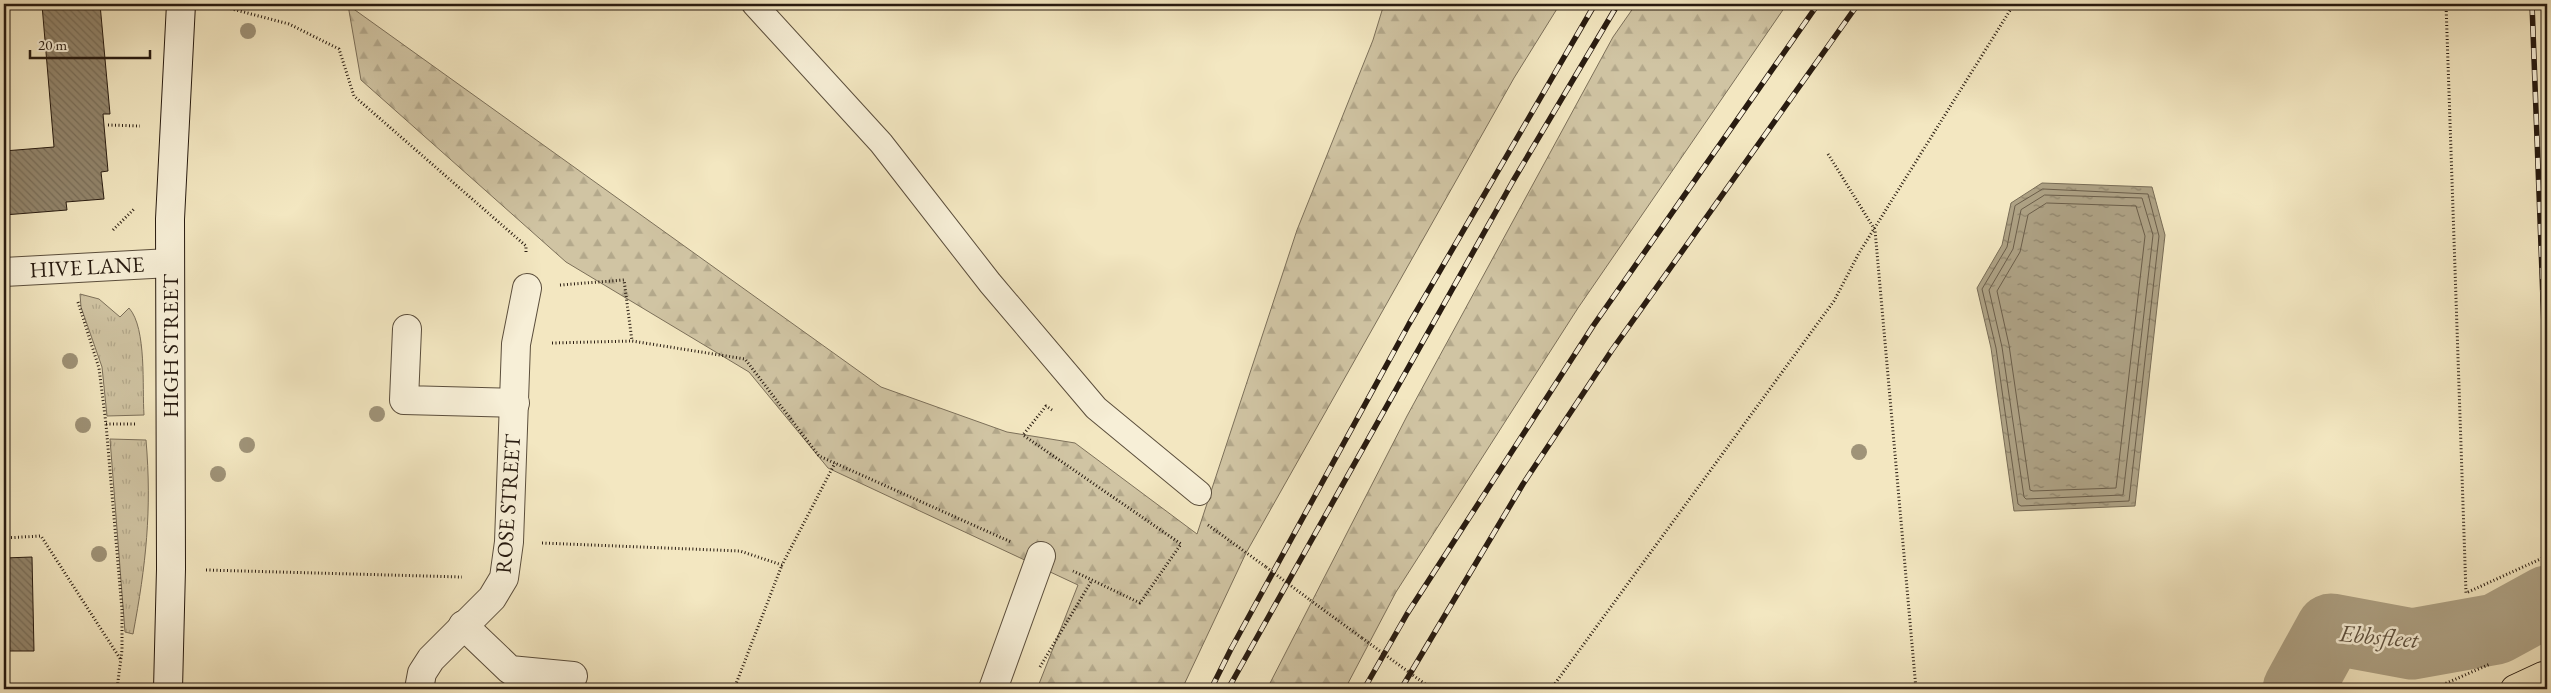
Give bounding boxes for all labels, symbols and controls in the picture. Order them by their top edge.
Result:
scale bar [30,28,150,60]
text: 20 m [38,35,67,54]
street label: HIVE LANE [29,250,145,284]
street label: HIGH STREET [156,274,185,418]
street label: ROSE STREET [489,433,527,575]
water label: Ebbsfleet [2337,617,2421,655]

